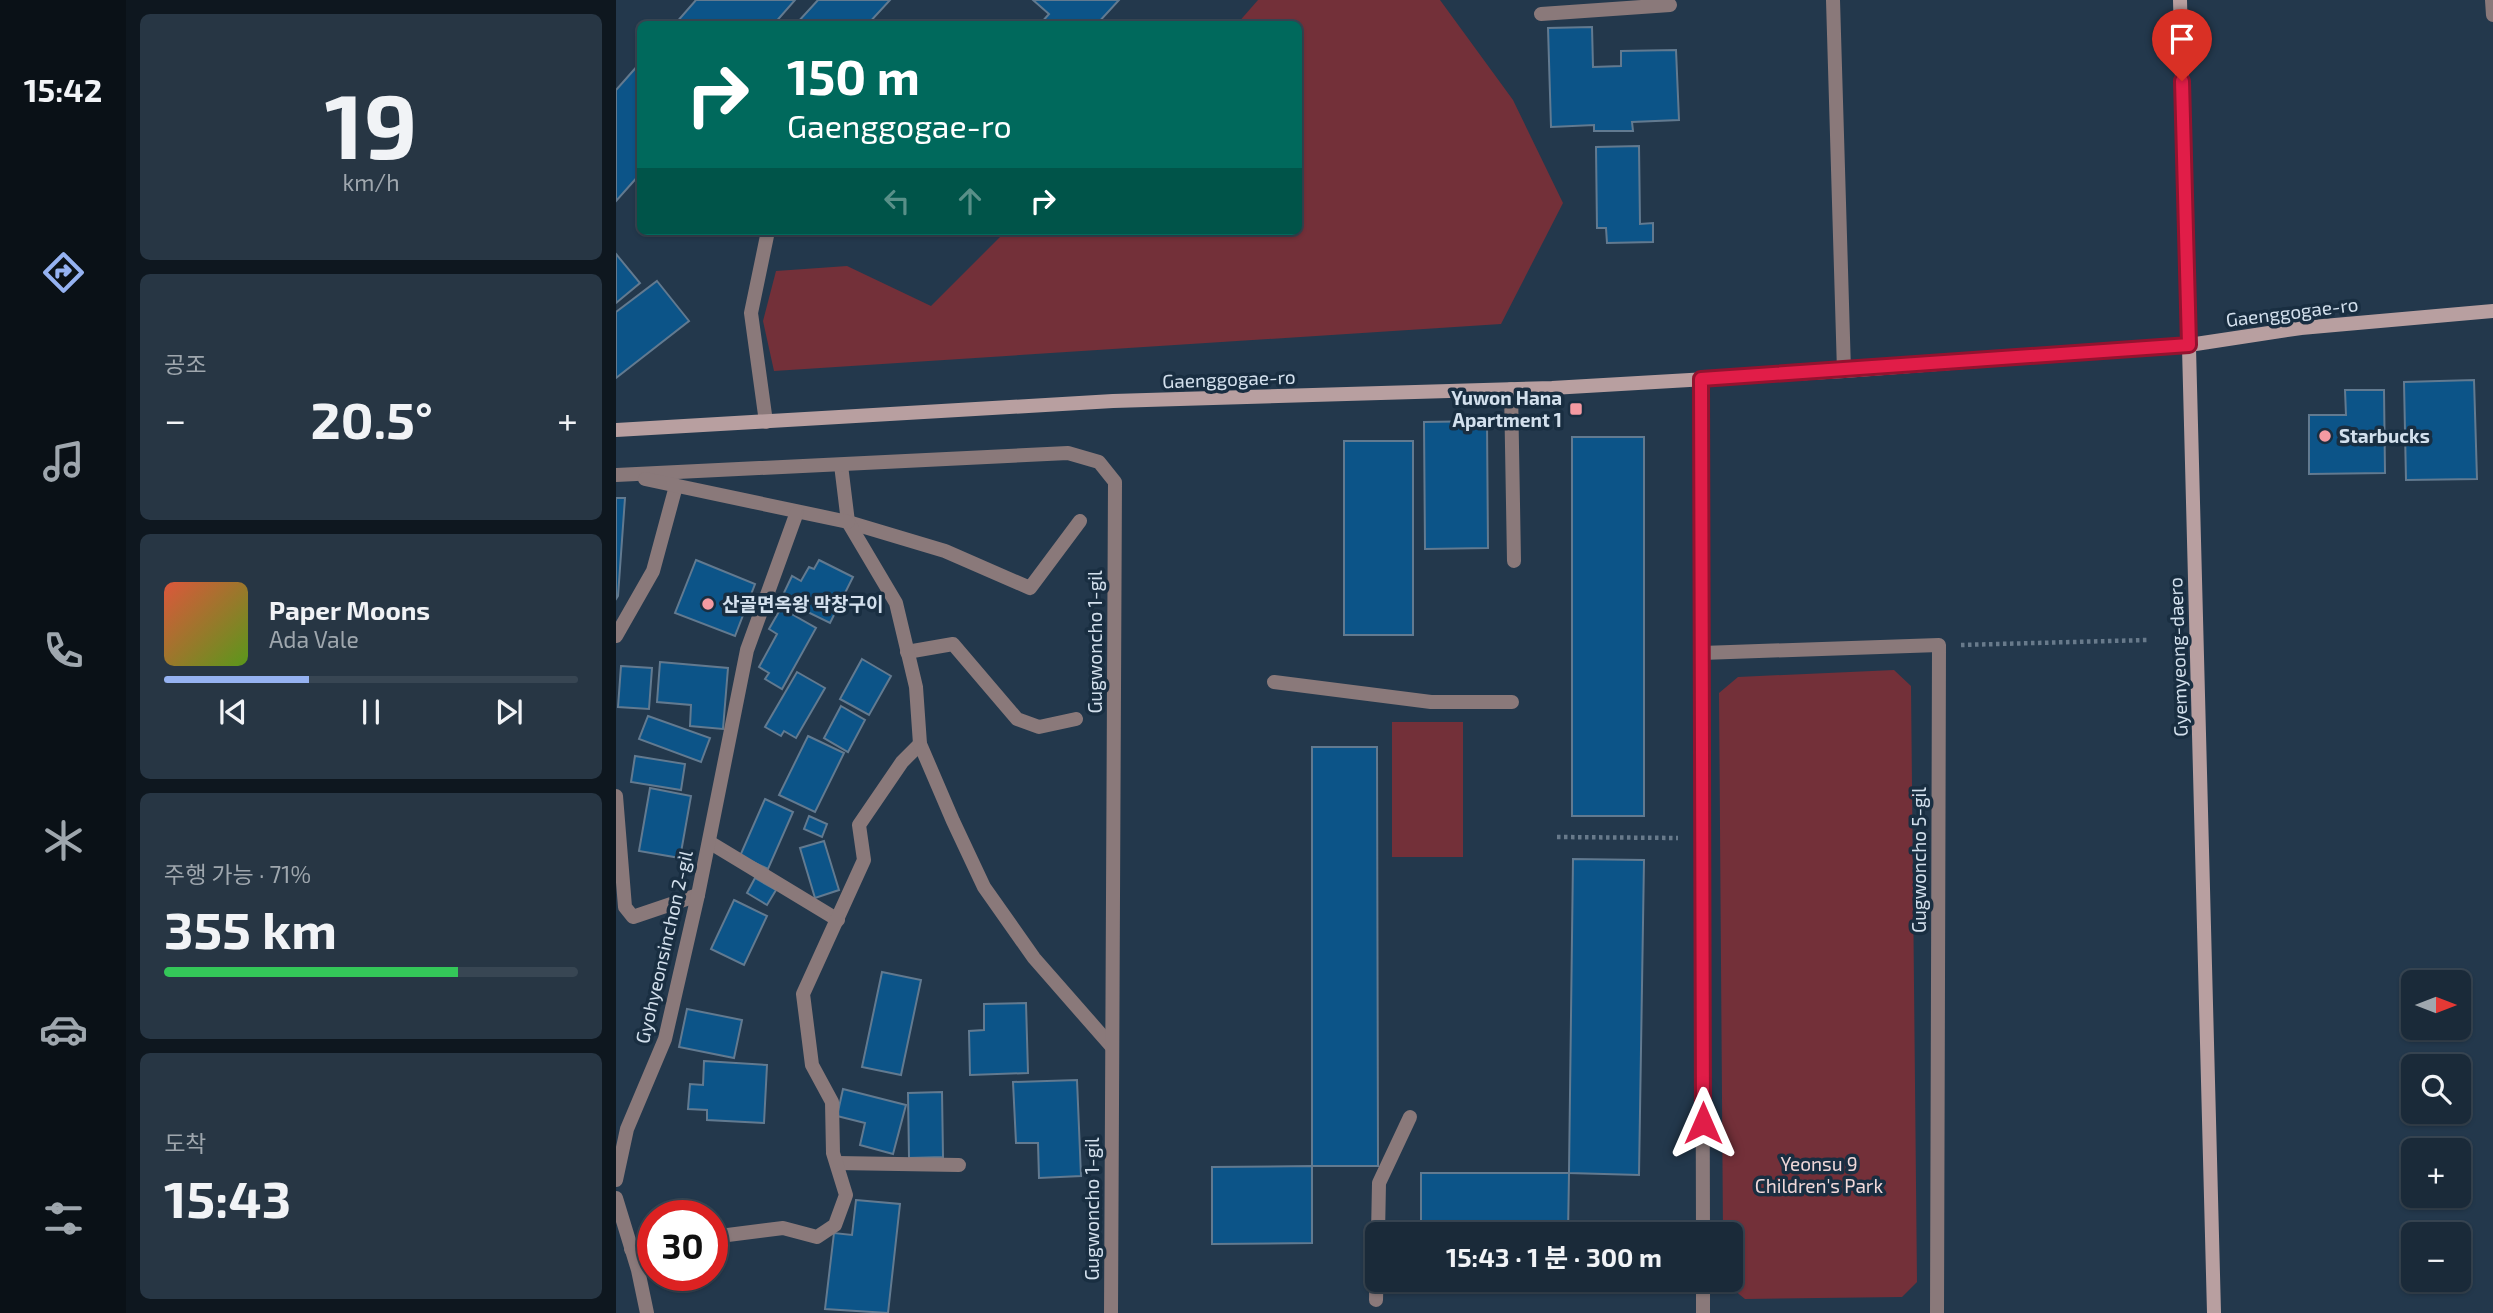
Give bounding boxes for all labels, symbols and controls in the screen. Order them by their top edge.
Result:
pin [2152,9,2212,81]
icon: arrive [2163,20,2201,58]
text: 150 m [787,46,920,105]
icon: right [672,49,763,140]
text: 19 [324,68,418,177]
text: 15:42 [24,70,102,108]
text: Gaenggogae-ro [787,106,1012,144]
text: km/h [342,168,400,196]
icon: left [878,182,916,220]
icon: ahead [951,182,989,220]
icon: right [1024,182,1062,220]
icon: directions [39,248,88,297]
street label: Gaenggogae-ro [2224,292,2360,331]
text: 공조 [164,350,206,378]
street label: Gaenggogae-ro [1162,365,1296,392]
place label: Yuwon Hana Apartment 1 [1451,386,1562,431]
text: 20.5° [310,387,433,449]
text: − [164,396,186,442]
text: + [557,396,578,442]
marker: Yuwon Hana Apartment 1 [1568,401,1584,417]
place label: Starbucks [2339,424,2430,447]
marker: Starbucks [2317,428,2333,444]
icon: music [39,437,88,486]
street label: Gugwoncho 1-gil [1083,570,1106,714]
street label: Gyemyeong-daero [2163,577,2192,737]
place label: 산골면옥왕 막창구이 [722,592,883,615]
text: Paper Moons [269,594,430,625]
marker: 산골면옥왕 막창구이 [700,596,716,612]
text: Ada Vale [269,625,359,653]
icon: phone [39,626,88,675]
icon: previous [214,693,252,731]
icon: pause [352,693,390,731]
icon: next [490,693,528,731]
street label: Gugwoncho 5-gil [1907,787,1930,933]
icon: climate [39,816,88,865]
street label: Gyohyeonsinchon 2-gil [630,848,697,1046]
text: 주행 가능 · 71% [164,860,311,888]
text: 355 km [164,897,337,959]
north arrow [2401,970,2471,1040]
map controls [2401,970,2471,1292]
icon: car [39,1005,88,1054]
button: search [2401,1054,2471,1124]
position arrow [1666,1086,1740,1160]
text: 도착 [164,1129,206,1157]
street label: Gugwoncho 1-gil [1080,1137,1103,1281]
button: + [2401,1138,2471,1208]
park label: Yeonsu 9 Children's Park [1755,1152,1883,1197]
text: 15:43 [164,1166,291,1228]
icon: filters [39,1194,88,1243]
speed limit sign: 30 [637,1200,728,1291]
button: − [2401,1222,2471,1292]
text: 15:43 · 1 분 · 300 m [1446,1241,1662,1272]

